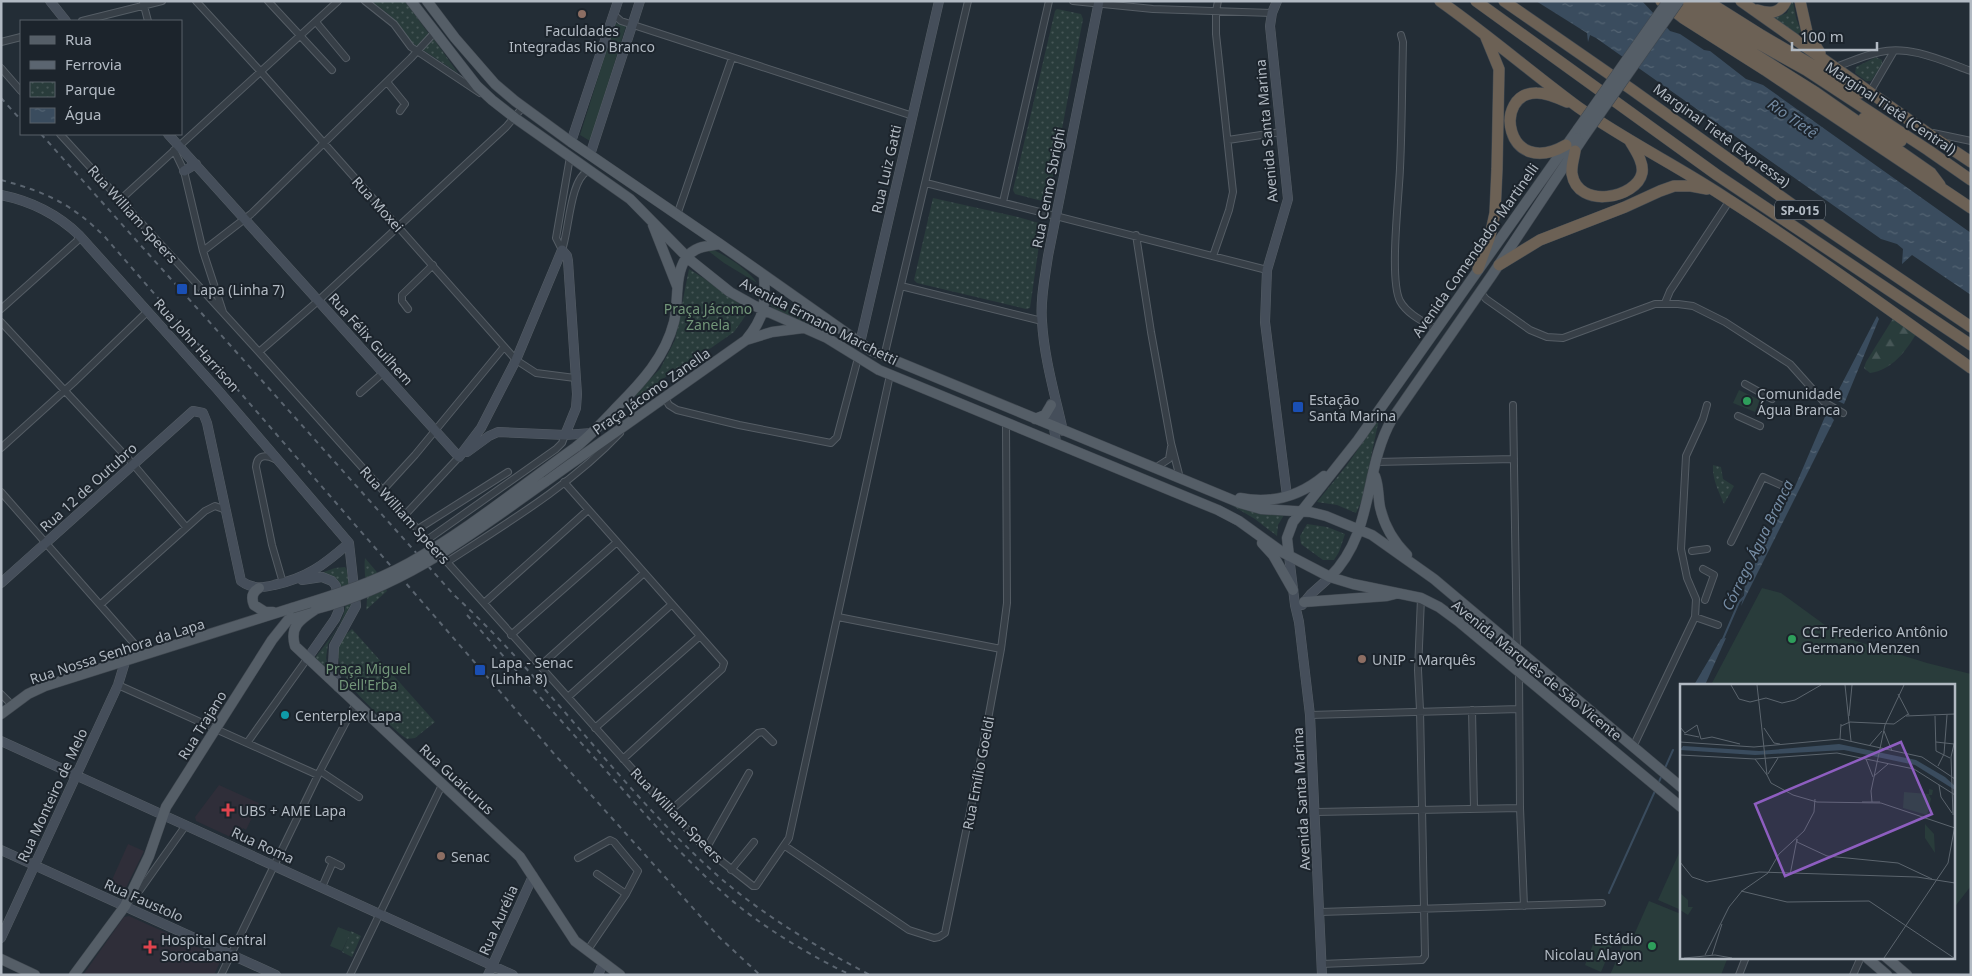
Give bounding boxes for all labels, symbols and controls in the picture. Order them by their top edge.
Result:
marker: Faculdades Integradas Rio Branco [576,8,588,20]
legend [20,20,182,135]
scale bar [1792,20,1877,52]
place label: Faculdades Integradas Rio Branco [509,21,655,56]
text: 100 m [1800,26,1844,46]
text: Rua [65,29,92,49]
text: Ferrovia [65,54,122,74]
street label: Marginal Tietê (Central) [1822,57,1960,159]
street label: Avenida Santa Marina [1250,59,1282,203]
text: Parque [65,79,115,99]
street label: Marginal Tietê (Expressa) [1650,79,1794,191]
water label: Rio Tietê [1764,94,1822,143]
text: Água [65,104,102,124]
street label: Rua Luiz Gatti [867,123,905,215]
street label: Rua Cenno Sbrighi [1027,127,1069,249]
street label: Avenida Comendador Martinelli [1407,159,1543,341]
street label: Rua William Speers [84,161,182,267]
street label: Rua Moxei [348,172,408,236]
road number: SP-015 [1775,200,1825,220]
street label: Avenida Ermano Marchetti [737,273,901,369]
place label: Lapa (Linha 7) [193,280,284,299]
marker: Lapa (Linha 7) [175,282,189,296]
street label: Rua Félix Guilhem [324,289,418,389]
street label: Rua John Harrison [150,294,244,396]
park label: Praça Jácomo Zanela [664,299,752,334]
street label: Praça Jácomo Zanella [588,343,714,439]
place label: Comunidade Água Branca [1757,384,1841,419]
place label: Estação Santa Marina [1309,390,1396,425]
marker: Comunidade Água Branca [1741,395,1753,407]
marker: Estação Santa Marina [1291,400,1305,414]
street label: Rua 12 de Outubro [35,438,141,536]
street label: Rua William Speers [356,462,454,568]
water label: Córrego Água Branca [1717,476,1797,614]
street label: Avenida Marquês de São Vicente [1448,595,1626,745]
street label: Rua Nossa Senhora da Lapa [27,614,207,688]
place label: CCT Frederico Antônio Germano Menzen [1802,622,1948,657]
marker: CCT Frederico Antônio Germano Menzen [1786,633,1798,645]
place label: UNIP - Marquês [1372,650,1476,669]
place label: Lapa - Senac (Linha 8) [491,653,574,688]
marker: UNIP - Marquês [1356,653,1368,665]
park label: Praça Miguel Dell'Erba [325,659,411,694]
marker: Lapa - Senac (Linha 8) [473,663,487,677]
inset map [1680,684,1954,958]
street label: Rua Trajano [173,687,231,763]
place label: Centerplex Lapa [295,706,402,725]
marker: Centerplex Lapa [279,709,291,721]
street label: Rua Emílio Goeldi [958,715,998,831]
street label: Rua Monteiro de Melo [13,725,91,865]
street label: Avenida Santa Marina [1288,727,1314,871]
street label: Rua Guaicurus [416,739,499,819]
street label: Rua William Speers [627,763,728,867]
place label: UBS + AME Lapa [239,801,346,820]
marker: UBS + AME Lapa [221,803,235,817]
street label: Rua Roma [229,822,297,868]
place label: Senac [451,847,490,866]
marker: Senac [435,850,447,862]
street label: Rua Faustolo [101,874,187,926]
street label: Rua Aurélia [474,882,522,958]
place label: Estádio Nicolau Alayon [1544,929,1642,964]
place label: Hospital Central Sorocabana [161,930,266,965]
marker: Hospital Central Sorocabana [143,940,157,954]
marker: Estádio Nicolau Alayon [1646,940,1658,952]

